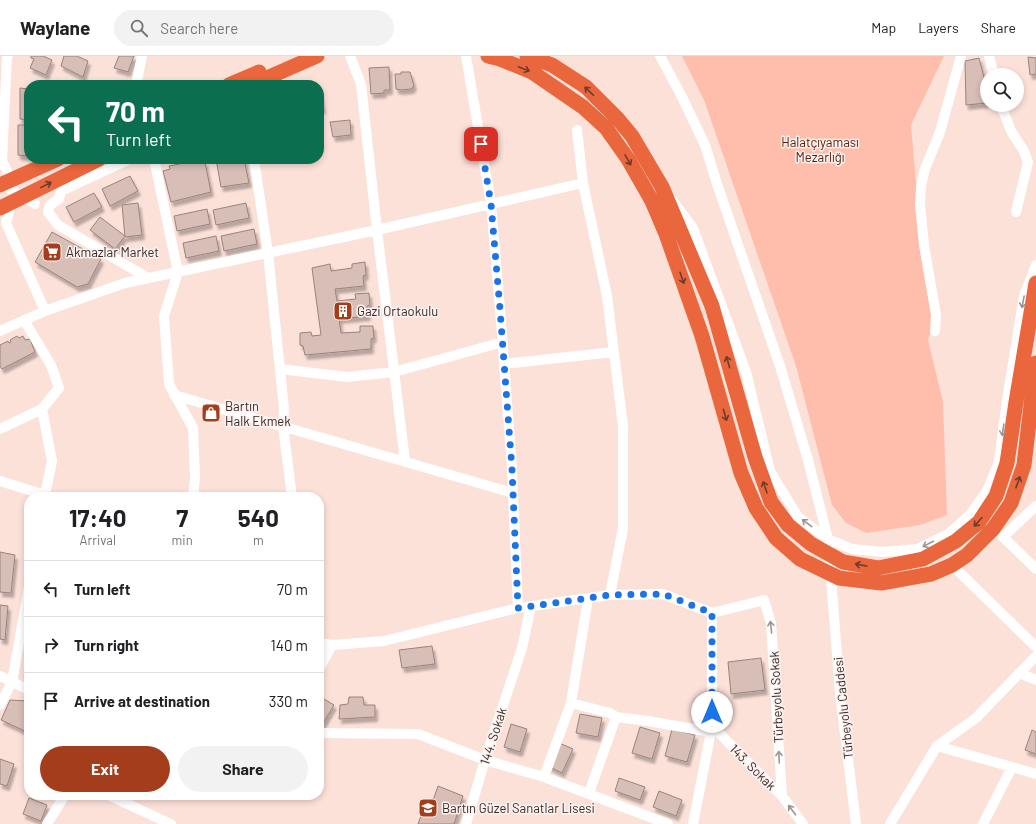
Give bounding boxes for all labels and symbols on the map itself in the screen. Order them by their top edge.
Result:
one-way arrow [518,66,530,74]
one-way arrow [584,86,594,96]
pin [464,127,498,161]
park label: Halatçıyaması Mezarlığı [781,134,859,165]
one-way arrow [625,154,633,166]
one-way arrow [39,181,51,188]
supermarket icon: Akmazlar Market [41,241,63,263]
place label: Akmazlar Market [66,244,159,260]
one-way arrow [678,271,686,283]
one-way arrow [1019,295,1027,308]
building icon: Gazi Ortaokulu [332,300,354,322]
place label: Gazi Ortaokulu [357,303,438,319]
one-way arrow [724,356,731,369]
place label: Bartın Halk Ekmek [225,398,291,429]
shop icon: Bartın Halk Ekmek [200,402,222,424]
one-way arrow [722,408,729,421]
one-way arrow [999,423,1007,436]
one-way arrow [1015,476,1023,488]
one-way arrow [761,481,769,493]
one-way arrow [973,517,983,527]
one-way arrow [802,519,813,528]
one-way arrow [922,541,934,548]
one-way arrow [855,561,868,569]
one-way arrow [767,621,775,634]
street label: Türbeyolu Sokak [766,650,786,743]
street label: Türbeyolu Caddesi [830,656,856,760]
position arrow [691,691,733,733]
street label: 144. Sokak [476,705,510,767]
street label: 143. Sokak [727,741,780,794]
one-way arrow [776,751,783,764]
school or university icon: Bartın Güzel Sanatlar Lisesi [417,797,439,819]
place label: Bartın Güzel Sanatlar Lisesi [442,800,595,816]
one-way arrow [788,805,797,816]

